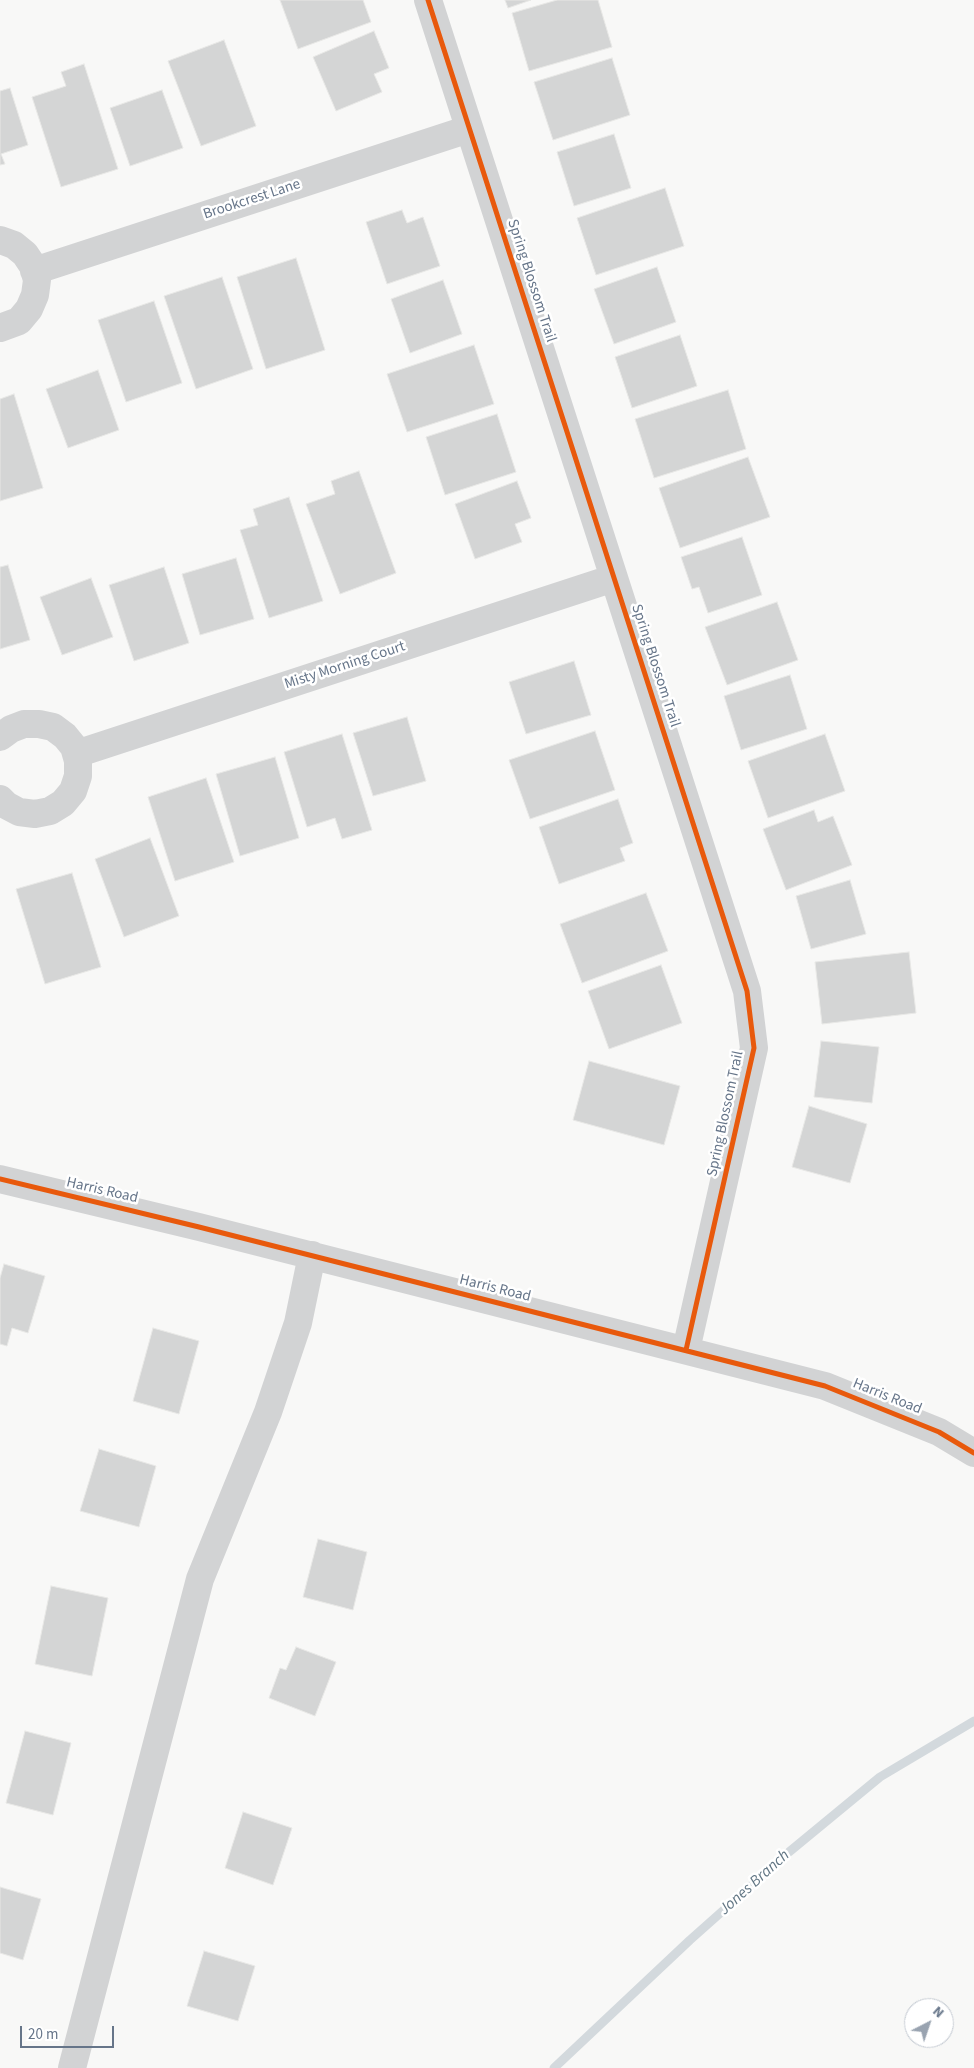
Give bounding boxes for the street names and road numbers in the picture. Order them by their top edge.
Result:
street label: Brookcrest Lane [201,176,303,224]
street label: Spring Blossom Trail [503,217,559,345]
street label: Spring Blossom Trail [627,602,683,730]
street label: Misty Morning Court [282,638,408,694]
street label: Spring Blossom Trail [704,1049,748,1179]
street label: Harris Road [64,1174,140,1208]
street label: Harris Road [457,1271,533,1307]
street label: Harris Road [850,1375,924,1419]

